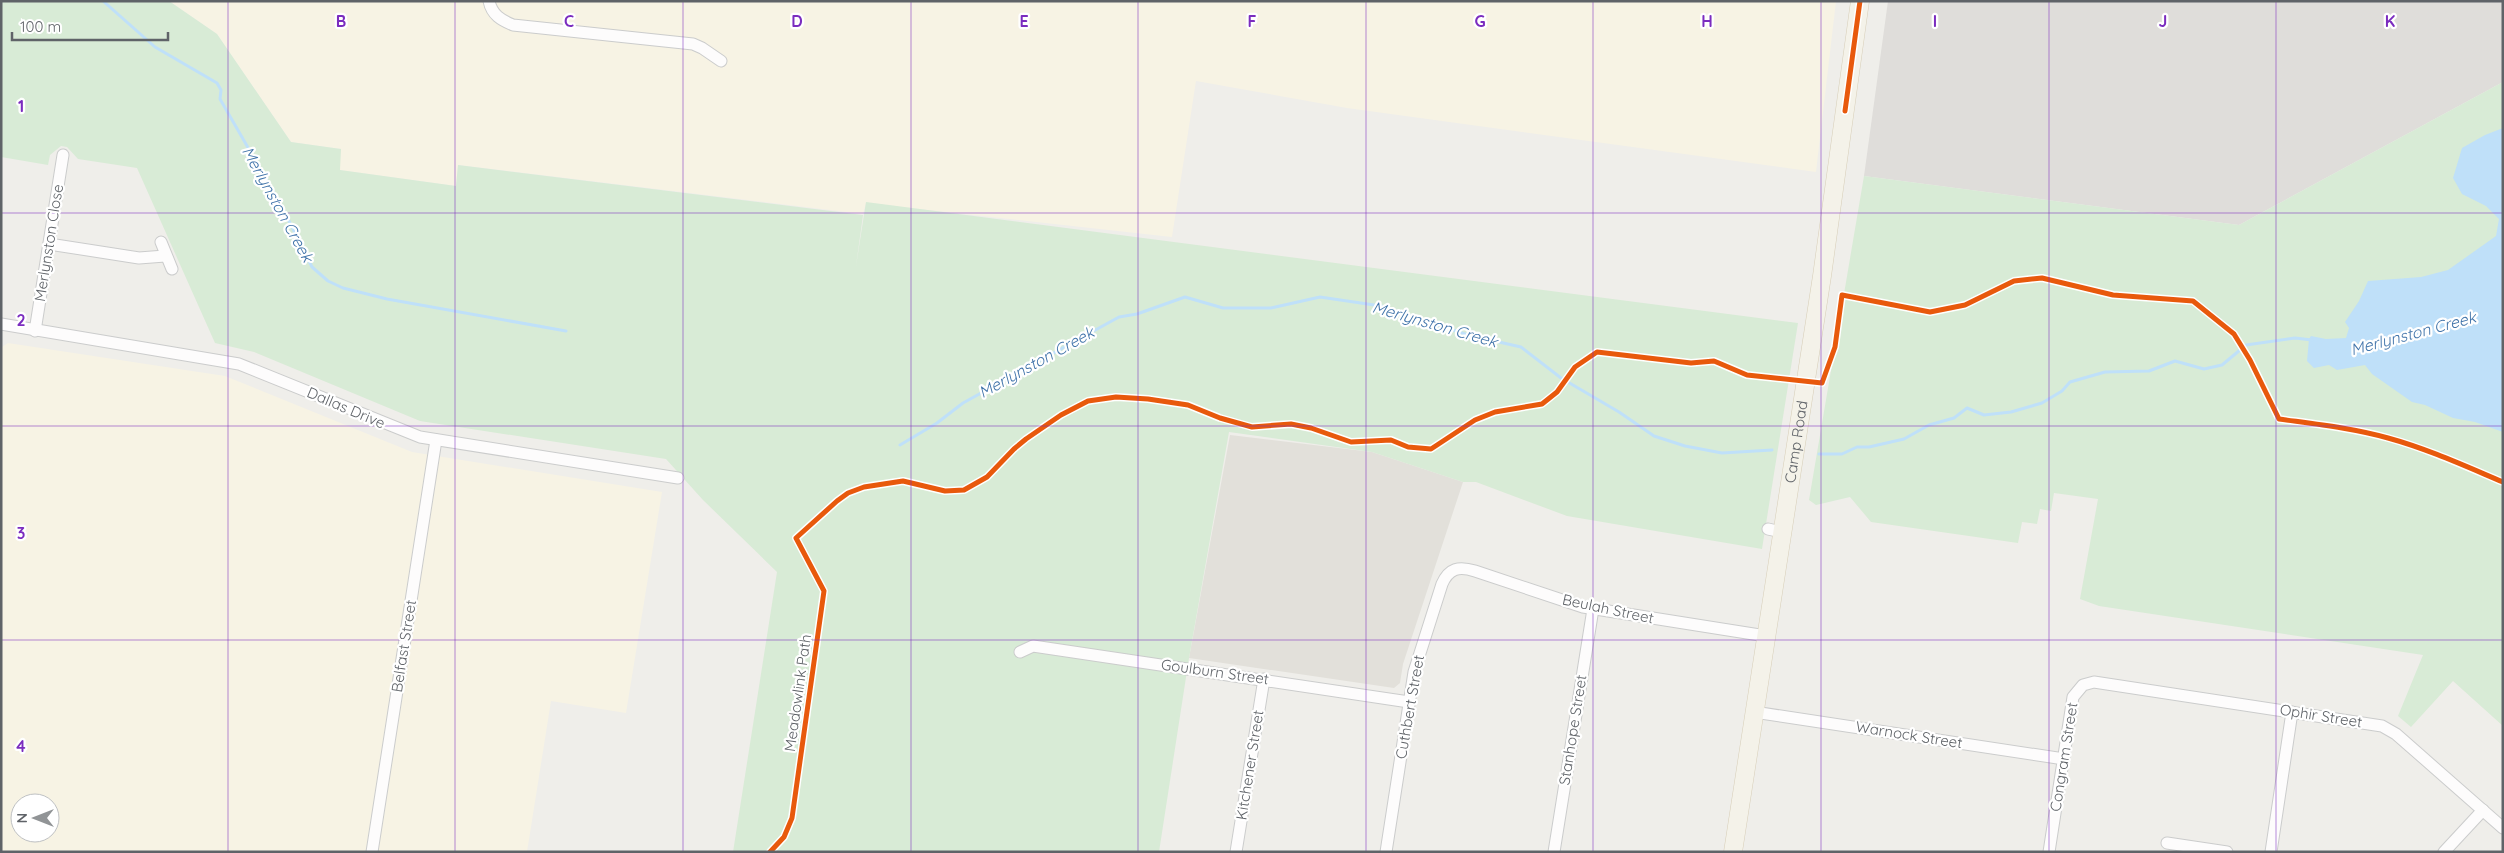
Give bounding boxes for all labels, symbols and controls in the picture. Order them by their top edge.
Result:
scale bar [12,10,169,42]
text: B [336,11,346,31]
text: C [564,11,574,31]
text: D [791,11,803,31]
text: E [1019,11,1029,31]
text: F [1248,11,1257,31]
text: G [1474,11,1486,31]
text: H [1701,11,1713,31]
text: I [1933,11,1937,31]
text: J [2159,11,2167,31]
text: K [2385,11,2395,31]
text: 100 m [20,17,61,36]
text: 1 [18,96,24,116]
water label: Merlynston Creek [238,143,319,267]
street label: Merlynston Close [30,183,67,303]
water label: Merlynston Creek [1370,297,1501,352]
water label: Merlynston Creek [2348,306,2479,359]
text: 2 [16,310,26,330]
water label: Merlynston Creek [975,321,1099,402]
street label: Dallas Drive [304,383,388,433]
street label: Camp Road [1780,399,1812,484]
text: 3 [17,523,25,543]
street label: Beulah Street [1561,590,1656,627]
street label: Belfast Street [387,598,420,694]
street label: Meadowlink Path [780,633,815,753]
street label: Cuthbert Street [1391,653,1428,760]
street label: Goulburn Street [1160,655,1270,688]
street label: Stanhope Street [1554,673,1591,786]
street label: Ophir Street [2279,700,2364,731]
street label: Congram Street [2045,701,2082,813]
street label: Kitchener Street [1231,709,1268,821]
street label: Warnock Street [1854,717,1964,752]
text: 4 [16,736,26,756]
north arrow [10,793,60,843]
text: N [13,813,31,823]

